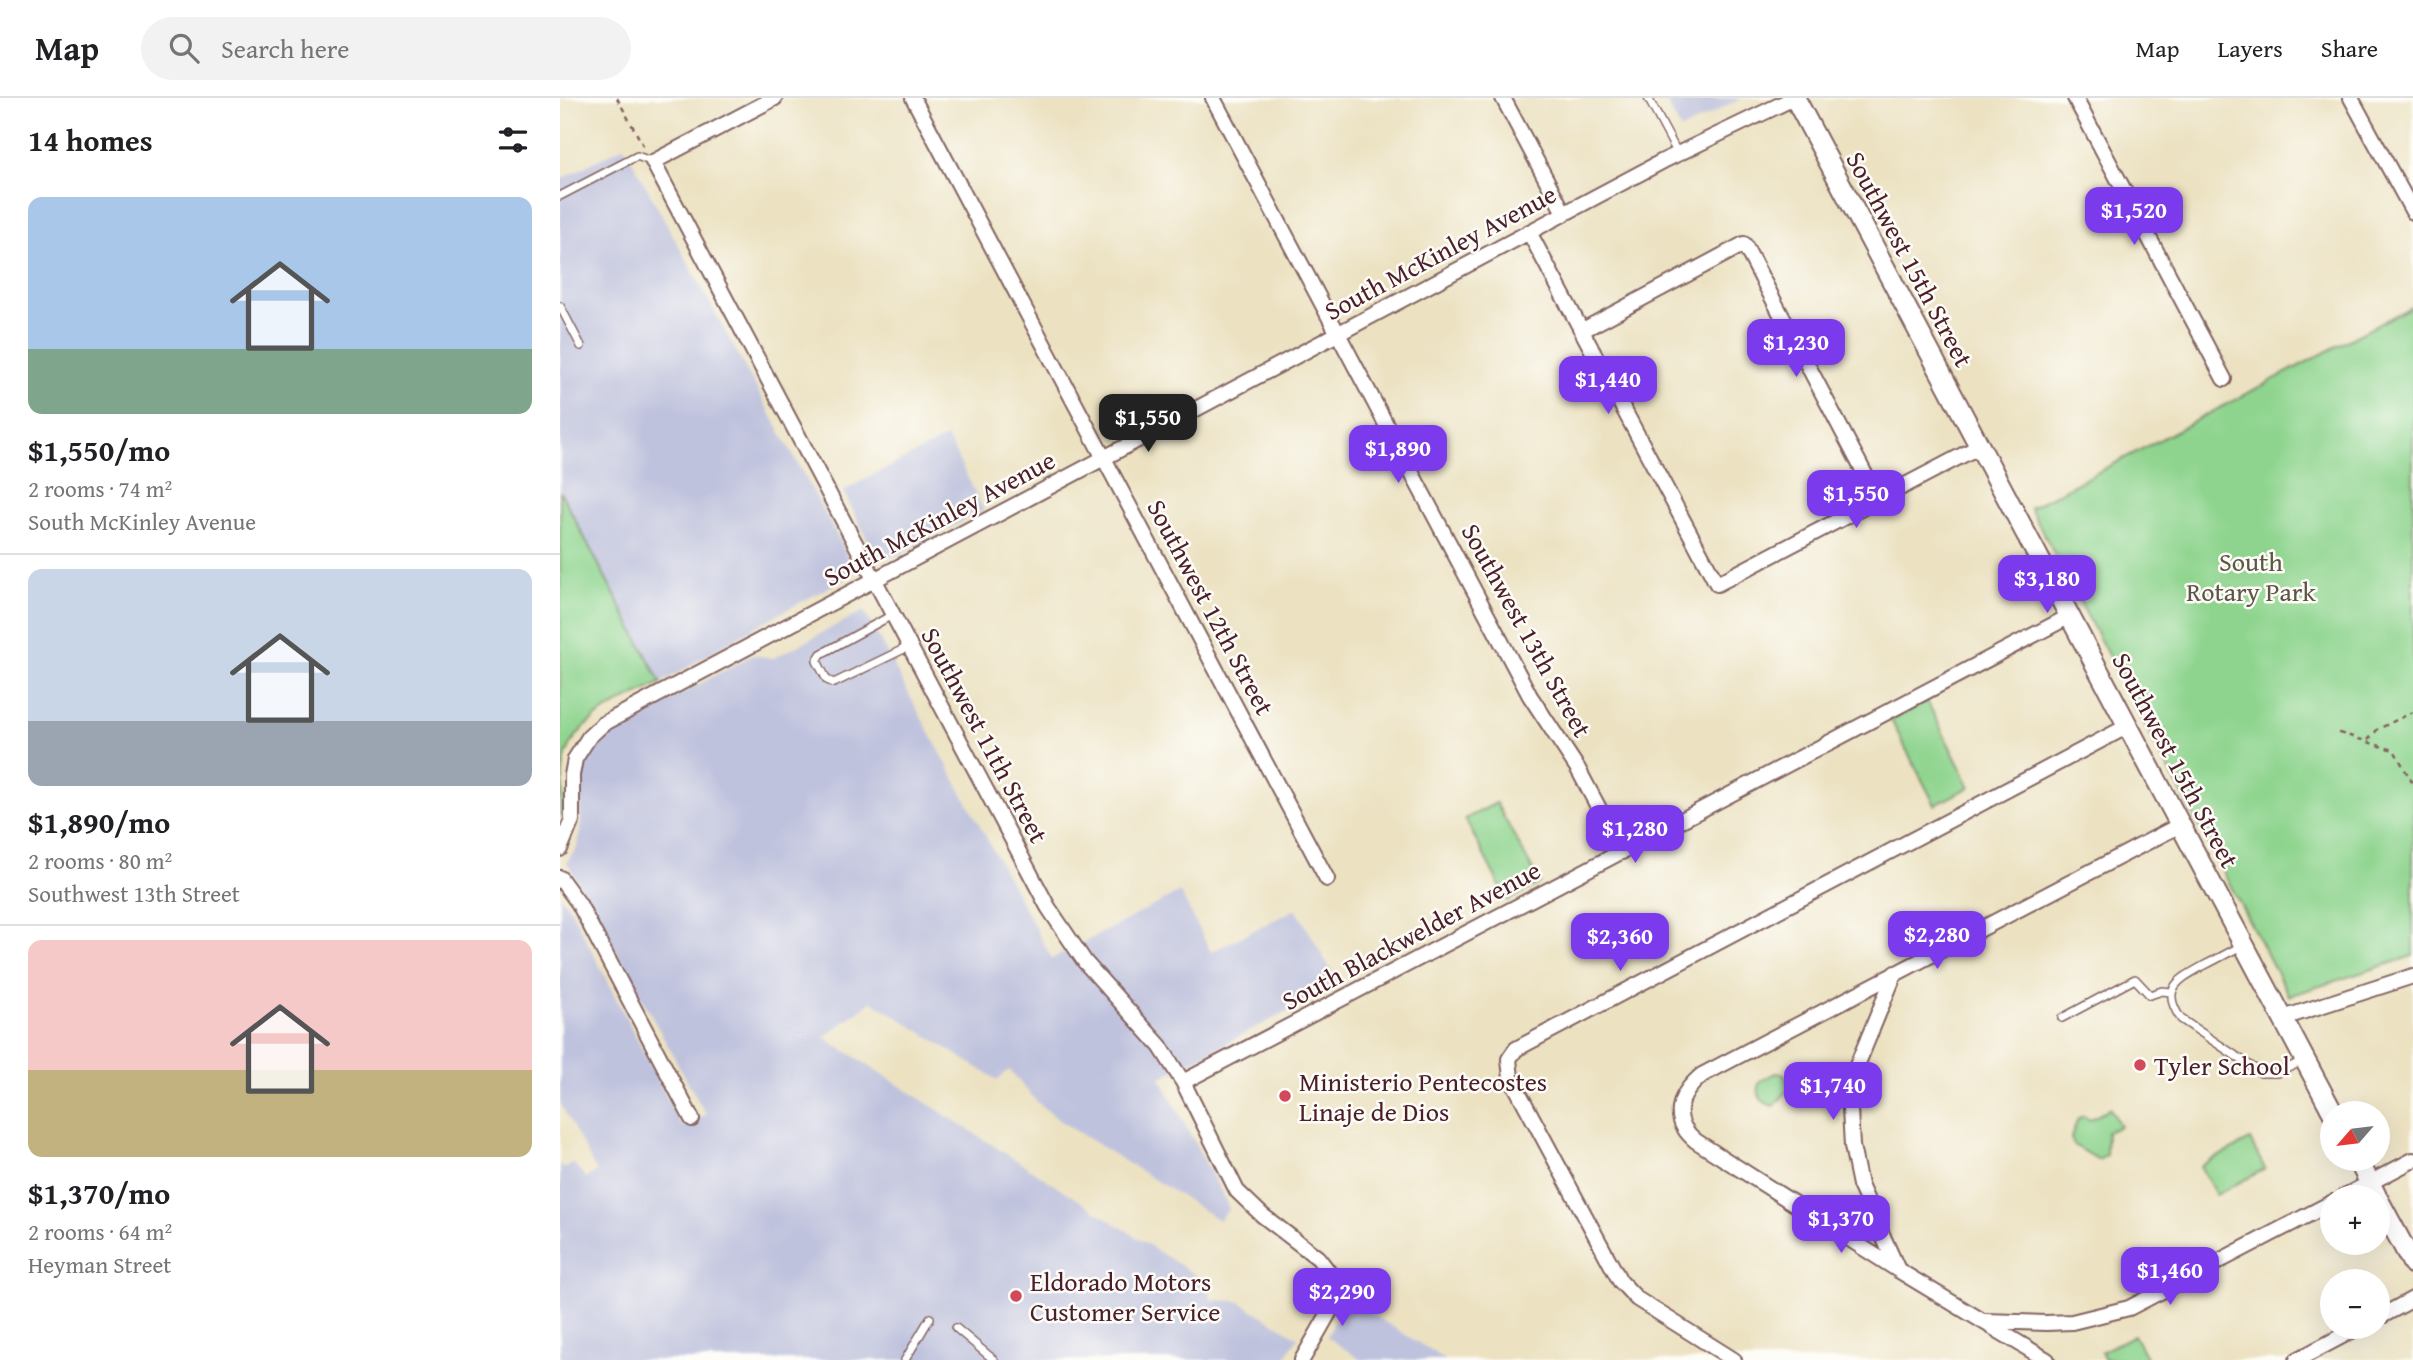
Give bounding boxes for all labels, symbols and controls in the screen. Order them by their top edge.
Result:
search box [141,17,631,80]
text: Map [35,24,99,72]
icon: search [165,29,203,67]
text: Search here [221,29,349,68]
text: Map [2136,31,2179,66]
text: Layers [2217,31,2283,66]
text: Share [2321,31,2378,66]
text: 14 homes [28,118,153,162]
icon: filters [494,121,532,159]
street label: Southwest 15th Street [1837,144,1983,374]
street label: South McKinley Avenue [1317,174,1563,330]
pin: $1,520 [2077,188,2191,247]
text: $1,520 [2101,193,2167,226]
icon: home [217,243,343,369]
pin: $1,230 [1739,320,1853,379]
text: $1,230 [1763,325,1829,358]
pin: $1,440 [1551,356,1665,416]
text: $1,440 [1575,362,1641,395]
pin: $1,550 [1091,394,1205,454]
text: $1,550 [1115,400,1181,433]
pin: $1,890 [1341,426,1455,485]
text: $1,550/mo [28,428,170,472]
text: $1,890 [1365,431,1431,464]
street label: South McKinley Avenue [816,440,1062,596]
pin: $1,550 [1799,470,1913,530]
text: 2 rooms · 74 m² [28,472,172,505]
text: $1,550 [1823,476,1889,509]
street label: Southwest 12th Street [1138,492,1284,722]
text: South McKinley Avenue [28,505,256,538]
street label: Southwest 13th Street [1452,516,1602,744]
park label: South Rotary Park [2186,542,2316,611]
pin: $3,180 [1990,556,2104,615]
text: $3,180 [2014,561,2080,594]
icon: home [217,615,343,741]
street label: Southwest 11th Street [912,620,1058,850]
street label: Southwest 15th Street [2103,645,2249,875]
text: $1,890/mo [28,800,170,844]
pin: $1,280 [1578,806,1692,865]
text: $1,280 [1602,811,1668,844]
text: 2 rooms · 80 m² [28,844,172,877]
street label: South Blackwelder Avenue [1275,850,1547,1020]
text: Southwest 13th Street [28,877,240,910]
pin: $2,280 [1880,912,1994,971]
pin: $2,360 [1563,914,1677,973]
text: $2,280 [1904,917,1970,950]
text: $2,360 [1587,919,1653,952]
icon: home [217,986,343,1112]
place label: Tyler School [2154,1046,2290,1085]
marker: Tyler School [2132,1057,2148,1073]
place label: Ministerio Pentecostes Linaje de Dios [1299,1062,1547,1131]
pin: $1,740 [1776,1062,1890,1122]
text: $1,740 [1800,1068,1866,1101]
marker: Ministerio Pentecostes Linaje de Dios [1277,1088,1293,1104]
north arrow [2320,1101,2390,1171]
map controls [2320,1101,2390,1339]
text: $1,370/mo [28,1171,170,1215]
button: + [2320,1185,2390,1255]
pin: $1,370 [1784,1196,1898,1255]
text: $1,370 [1808,1201,1874,1234]
text: 2 rooms · 64 m² [28,1215,172,1248]
text: Heyman Street [28,1248,171,1281]
pin: $1,460 [2113,1248,2227,1307]
text: $1,460 [2137,1253,2203,1286]
place label: Eldorado Motors Customer Service [1030,1262,1220,1331]
pin: $2,290 [1285,1268,1399,1328]
button: − [2320,1269,2390,1339]
text: $2,290 [1309,1274,1375,1307]
marker: Eldorado Motors Customer Service [1008,1288,1024,1304]

